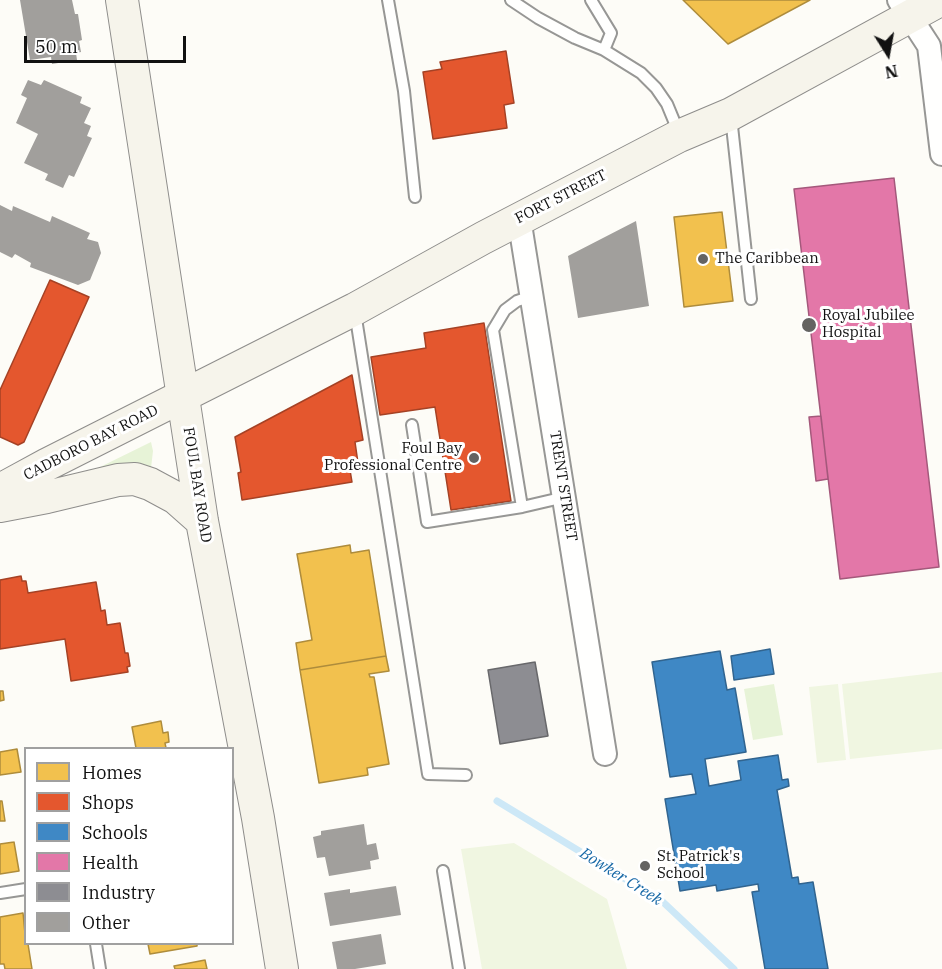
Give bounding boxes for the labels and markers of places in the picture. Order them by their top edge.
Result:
place label: The Caribbean [715,250,819,268]
marker: The Caribbean [696,252,710,266]
place label: Royal Jubilee Hospital [822,307,915,342]
marker: Royal Jubilee Hospital [800,316,818,334]
place label: Foul Bay Professional Centre [324,440,462,475]
marker: Foul Bay Professional Centre [467,451,481,465]
place label: St. Patrick's School [657,848,740,883]
marker: St. Patrick's School [638,859,652,873]

